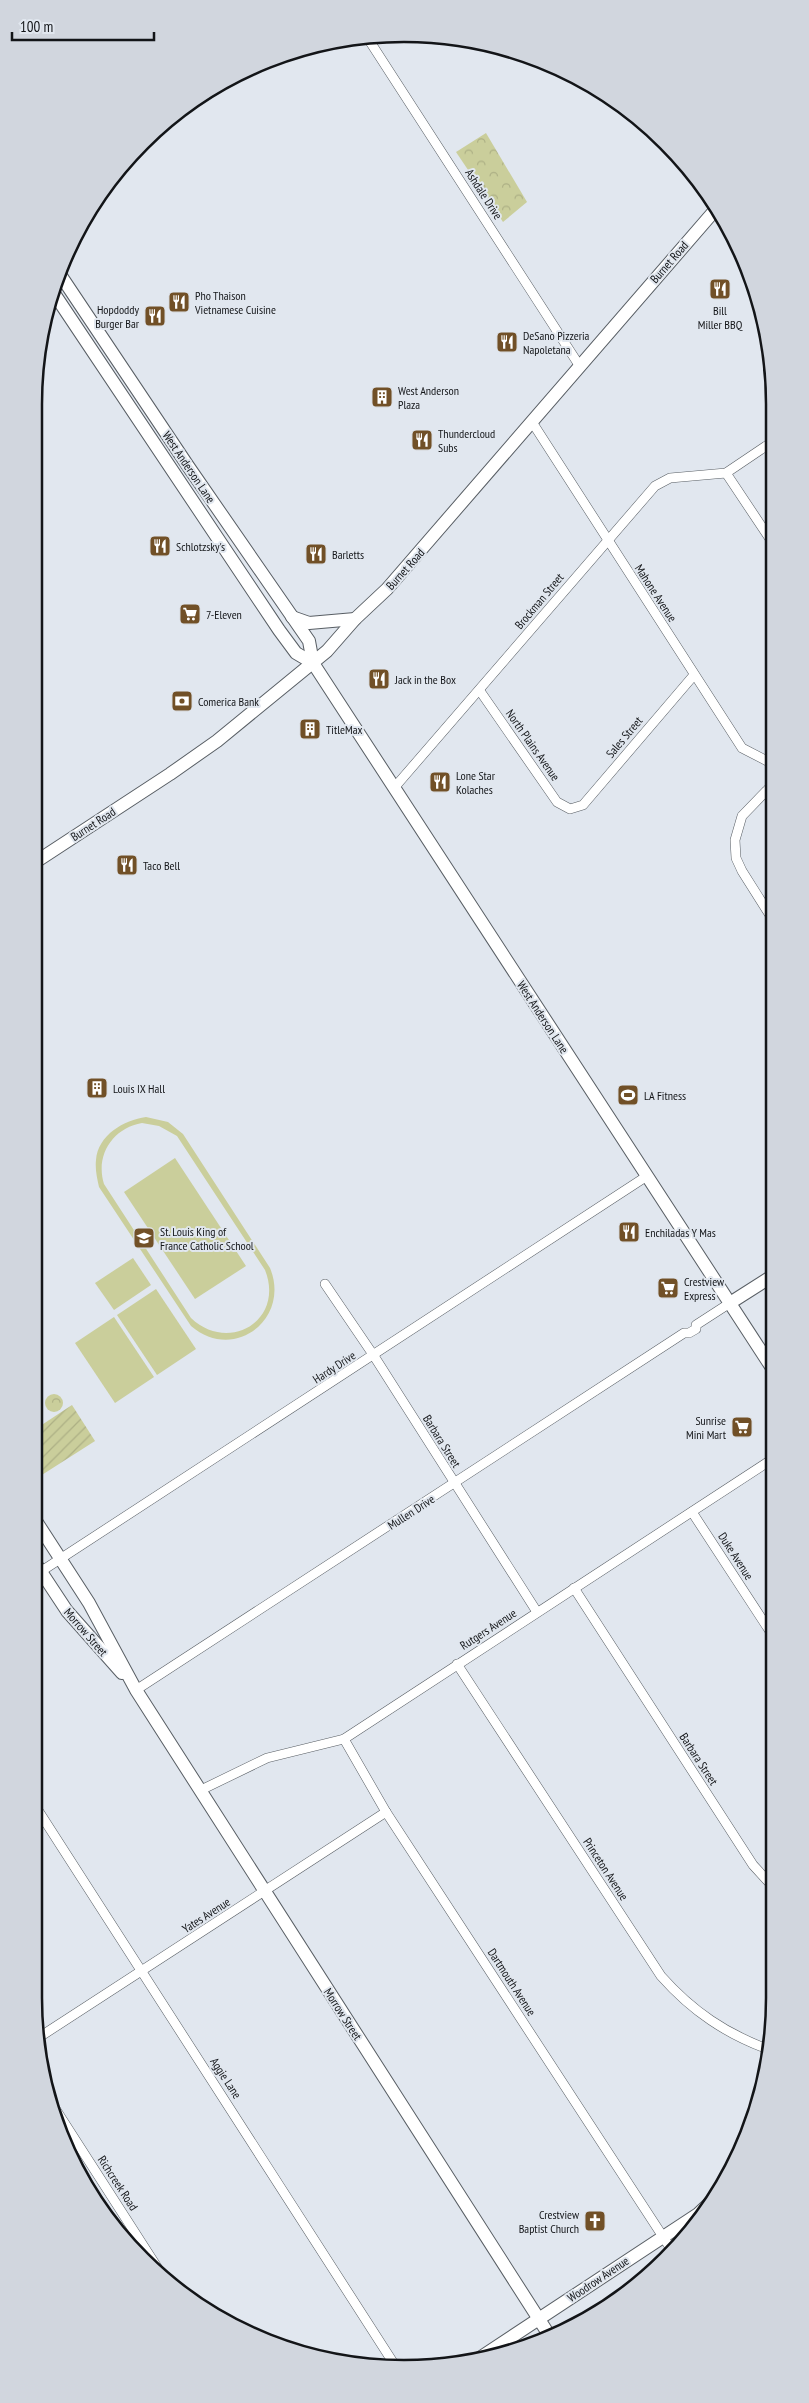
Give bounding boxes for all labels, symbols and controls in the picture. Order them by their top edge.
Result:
scale bar [12,10,155,42]
text: 100 m [20,17,53,36]
street label: Ashdale Drive [462,166,506,222]
street label: Burnet Road [647,238,691,286]
restaurant icon: Bill Miller BBQ [708,277,732,301]
place label: Pho Thaison Vietnamese Cuisine [194,288,276,317]
restaurant icon: Pho Thaison Vietnamese Cuisine [167,290,191,314]
place label: Hopdoddy Burger Bar [95,302,140,331]
place label: Bill Miller BBQ [698,303,743,332]
restaurant icon: Hopdoddy Burger Bar [143,304,167,328]
place label: DeSano Pizzeria Napoletana [523,328,590,357]
restaurant icon: DeSano Pizzeria Napoletana [495,330,519,354]
place label: West Anderson Plaza [398,383,459,412]
building icon: West Anderson Plaza [370,385,394,409]
place label: Thundercloud Subs [438,426,495,455]
street label: West Anderson Lane [159,428,219,506]
restaurant icon: Thundercloud Subs [410,428,434,452]
restaurant icon: Schlotzsky's [148,534,172,558]
place label: Schlotzsky's [176,539,225,554]
restaurant icon: Barletts [304,542,328,566]
street label: Burnet Road [382,545,428,593]
place label: Barletts [332,547,364,562]
street label: Mahone Avenue [632,561,680,625]
street label: Brockman Street [511,569,567,632]
supermarket icon: 7-Eleven [178,602,202,626]
place label: 7-Eleven [206,607,242,622]
restaurant icon: Jack in the Box [367,667,391,691]
place label: Jack in the Box [394,672,456,687]
bank icon: Comerica Bank [170,689,194,713]
place label: Comerica Bank [198,694,259,709]
street label: North Plains Avenue [503,706,563,784]
street label: Sales Street [602,713,646,761]
building icon: TitleMax [298,717,322,741]
place label: TitleMax [326,722,362,737]
place label: Lone Star Kolaches [456,768,496,797]
restaurant icon: Lone Star Kolaches [428,770,452,794]
street label: Burnet Road [68,804,118,844]
restaurant icon: Taco Bell [115,853,139,877]
place label: Taco Bell [143,858,180,873]
street label: West Anderson Lane [514,978,572,1056]
building icon: Louis IX Hall [85,1076,109,1100]
place label: Louis IX Hall [113,1081,165,1096]
sports icon: LA Fitness [616,1083,640,1107]
place label: LA Fitness [644,1088,686,1103]
restaurant icon: Enchiladas Y Mas [617,1220,641,1244]
place label: St. Louis King of France Catholic School [160,1224,254,1253]
place label: Enchiladas Y Mas [645,1225,716,1240]
school or university icon: St. Louis King of France Catholic School [132,1226,156,1250]
place label: Crestview Express [684,1274,725,1303]
supermarket icon: Crestview Express [656,1276,680,1300]
street label: Hardy Drive [310,1348,358,1386]
street label: Barbara Street [420,1412,464,1471]
place label: Sunrise Mini Mart [686,1413,727,1442]
supermarket icon: Sunrise Mini Mart [730,1415,754,1439]
street label: Mullen Drive [385,1491,437,1533]
street label: Duke Avenue [715,1529,757,1583]
street label: Morrow Street [61,1605,111,1660]
street label: Rutgers Avenue [457,1605,519,1653]
street label: Barbara Street [677,1730,722,1788]
street label: Princeton Avenue [580,1835,632,1903]
street label: Yates Avenue [179,1894,233,1936]
street label: Dartmouth Avenue [485,1945,539,2019]
street label: Morrow Street [321,1985,366,2043]
street label: Aggie Lane [207,2055,245,2101]
street label: Richcreek Road [95,2153,141,2213]
place label: Crestview Baptist Church [519,2207,580,2236]
church icon: Crestview Baptist Church [583,2209,607,2233]
street label: Woodrow Avenue [564,2253,632,2305]

